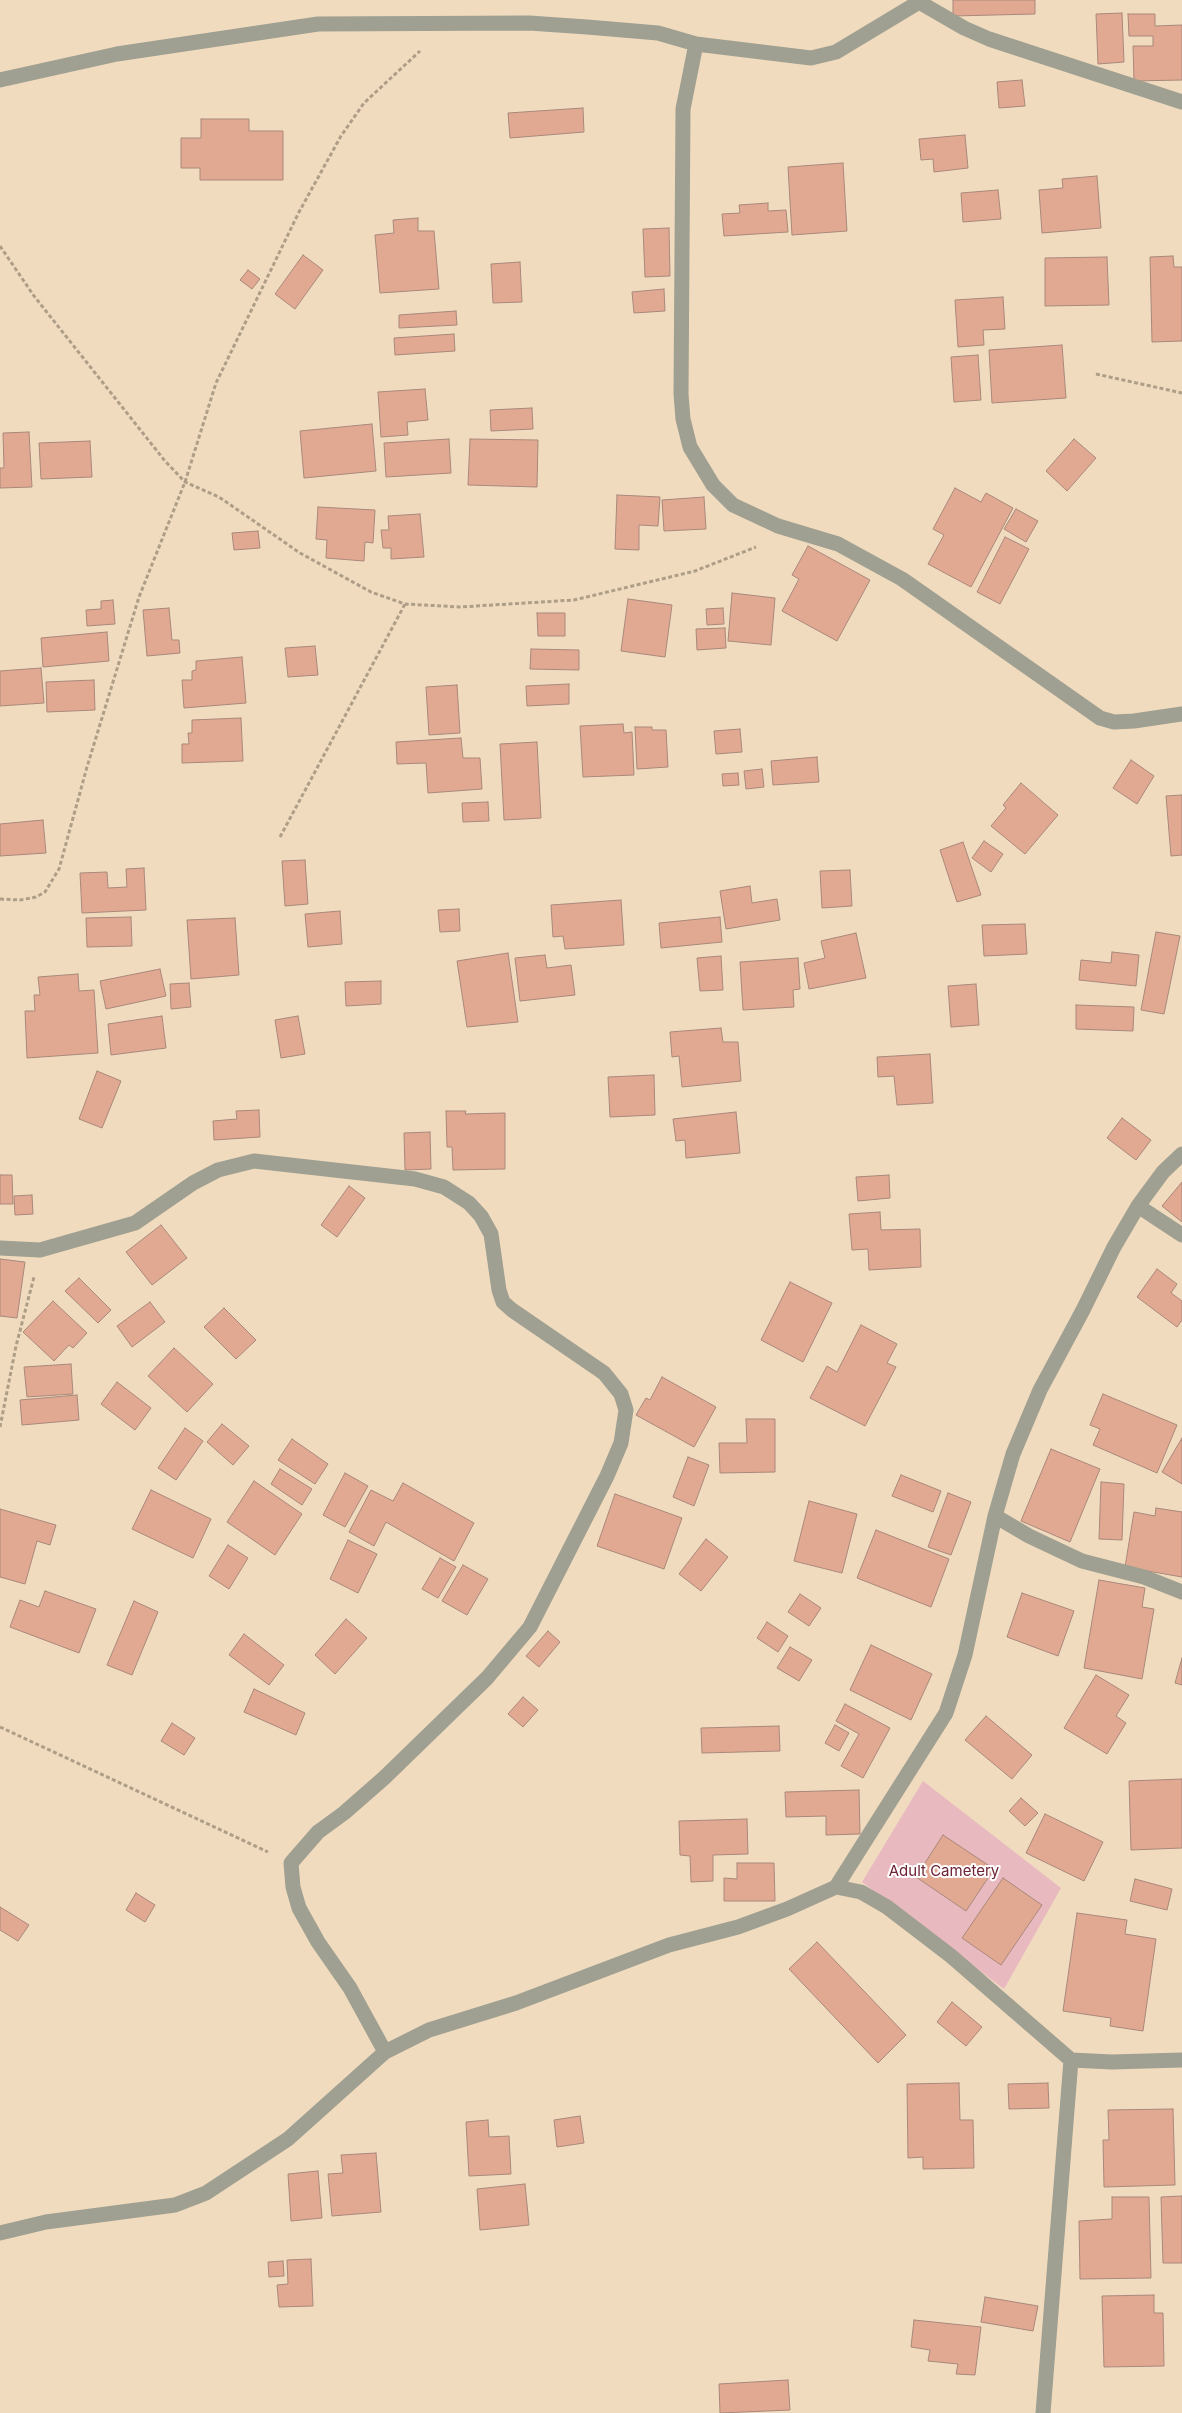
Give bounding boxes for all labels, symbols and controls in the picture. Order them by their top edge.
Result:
park label: Adult Cametery [889,1862,999,1880]

